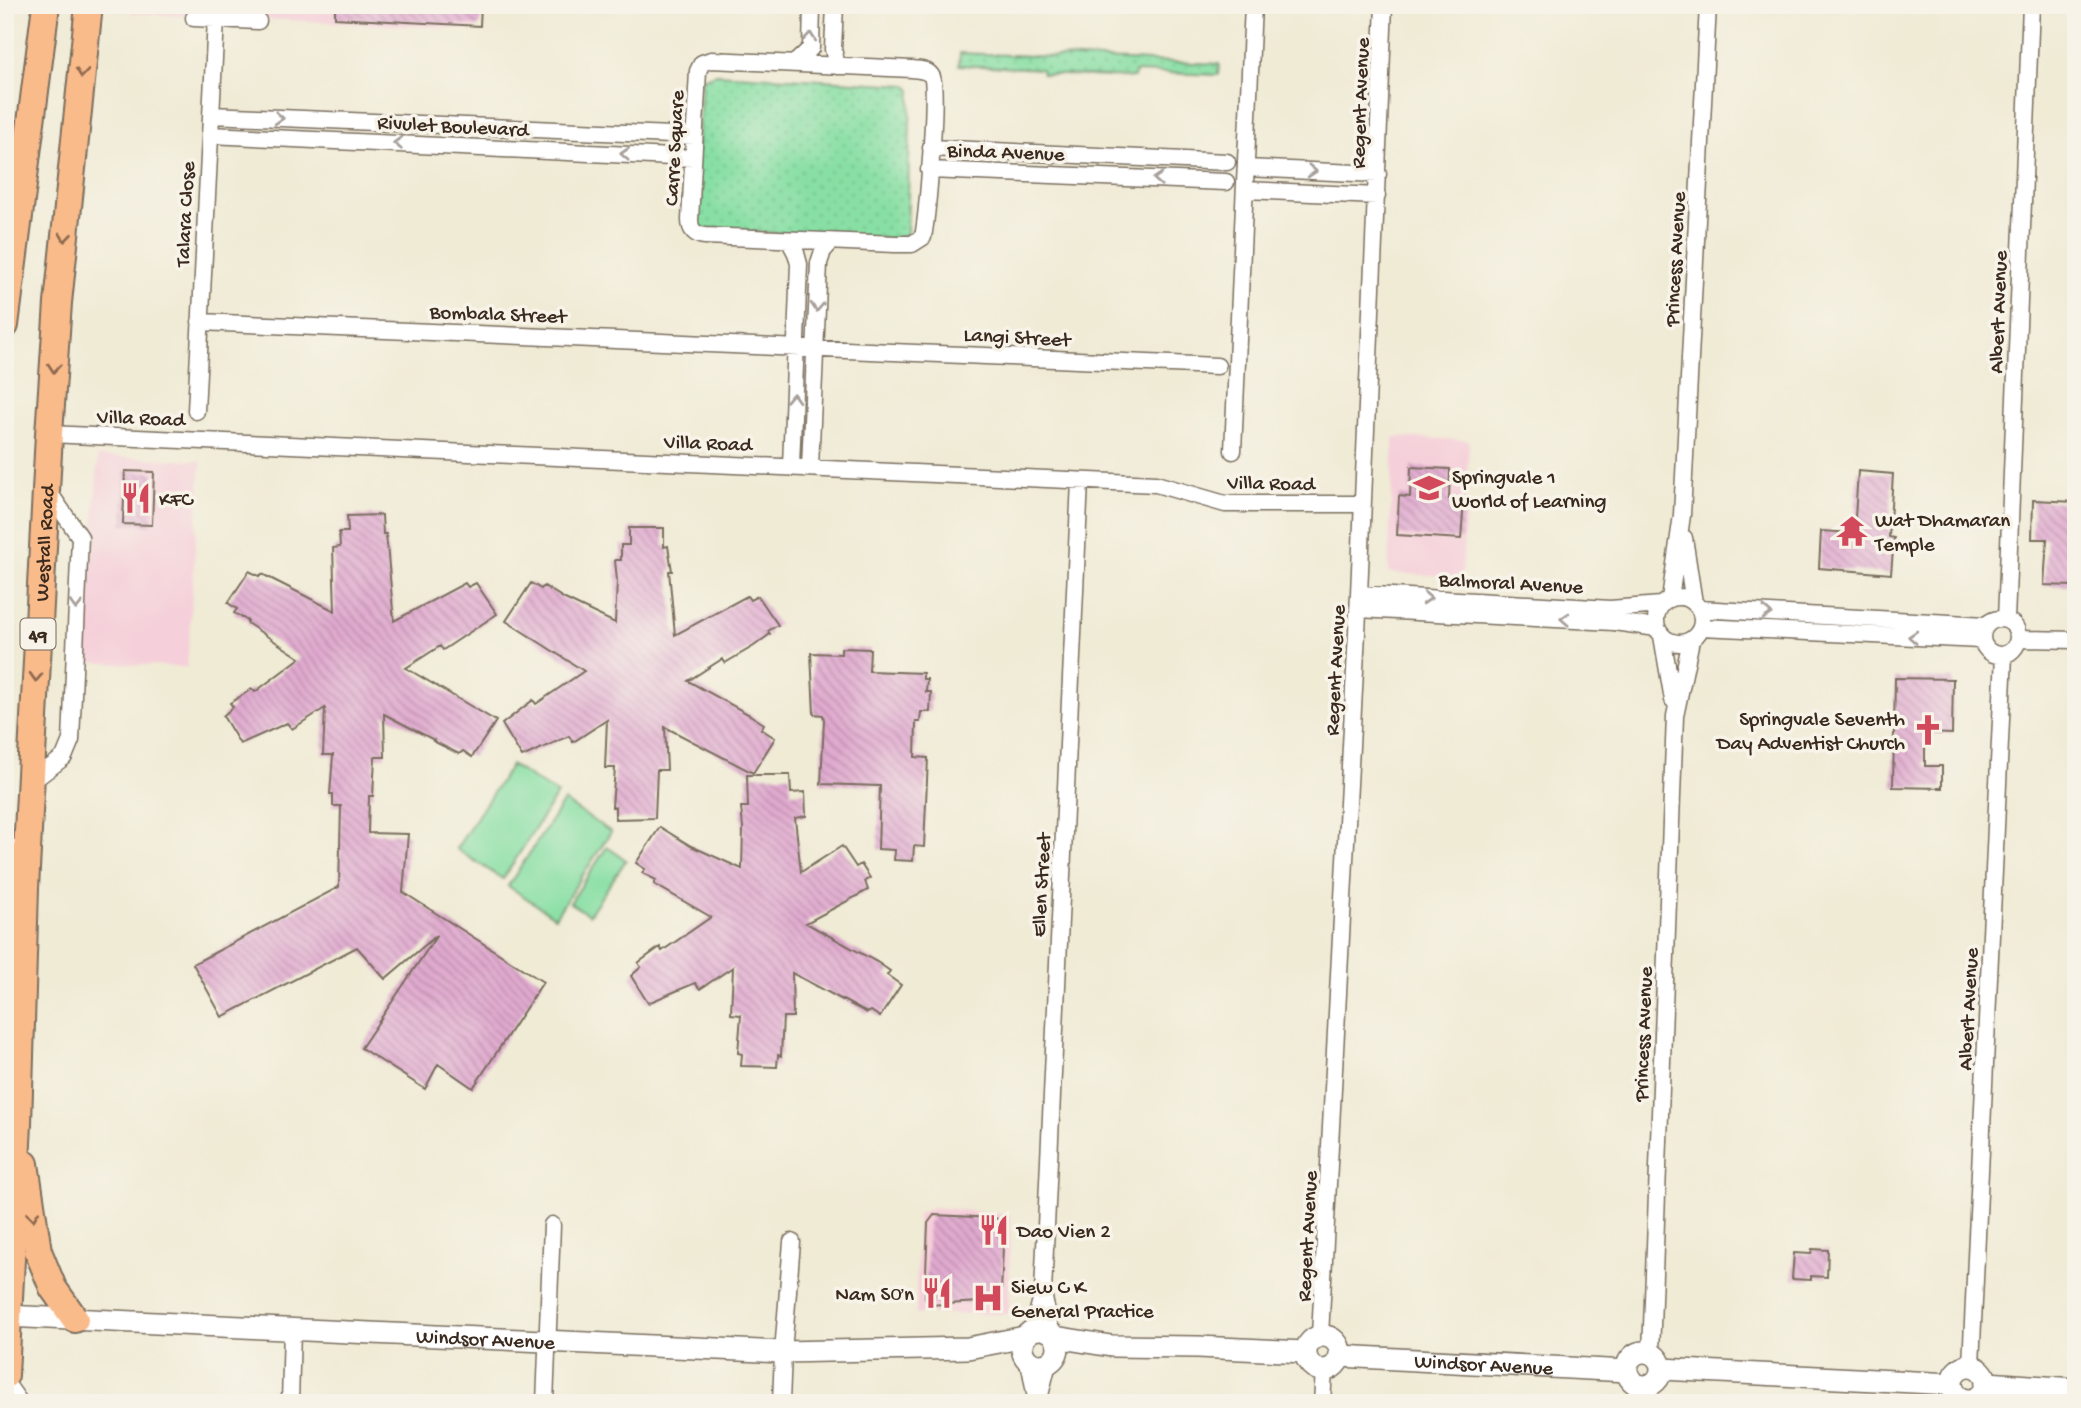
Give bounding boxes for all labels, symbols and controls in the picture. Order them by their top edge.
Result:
one-way arrow [802,31,817,42]
street label: Regent Avenue [1348,36,1377,169]
one-way arrow [75,67,90,79]
street label: Carre Square [661,89,692,207]
one-way arrow [274,111,285,126]
street label: Rivulet Boulevard [377,112,531,145]
one-way arrow [392,136,403,151]
street label: Binda Avenue [946,140,1066,169]
one-way arrow [619,147,630,162]
street label: Talara Close [172,160,203,269]
one-way arrow [1307,163,1318,178]
one-way arrow [1152,171,1163,186]
street label: Princess Avenue [1661,190,1694,328]
one-way arrow [58,231,73,242]
street label: Albert Avenue [1986,249,2015,374]
street label: Bombala Street [428,302,569,331]
one-way arrow [810,302,825,313]
street label: Langi Street [963,324,1073,355]
one-way arrow [46,363,61,374]
one-way arrow [786,392,801,403]
street label: Villa Road [95,406,187,435]
street label: Villa Road [662,431,754,460]
place label: Springvale 1 World of Learning [1452,467,1607,516]
school or university icon: Springvale 1 World of Learning [1412,471,1446,505]
street label: Villa Road [1226,472,1317,499]
restaurant icon: KFC [119,481,153,515]
street label: Westall Road [31,482,62,602]
place label: KFC [159,489,194,514]
place label: Wat Dhamaran Temple [1874,510,2010,559]
temple icon: Wat Dhamaran Temple [1835,514,1869,548]
street label: Balmoral Avenue [1437,569,1585,602]
one-way arrow [1422,590,1433,605]
one-way arrow [68,600,83,611]
street label: Regent Avenue [1322,603,1353,736]
one-way arrow [1762,605,1773,620]
one-way arrow [1559,612,1570,627]
road number: 49 [20,618,56,650]
one-way arrow [1907,629,1918,644]
one-way arrow [29,672,44,683]
place label: Springvale Seventh Day Adventist Church [1715,709,1905,758]
church icon: Springvale Seventh Day Adventist Church [1911,713,1945,747]
street label: Ellen Street [1028,830,1059,938]
street label: Albert Avenue [1955,946,1986,1071]
street label: Princess Avenue [1631,965,1660,1103]
street label: Regent Avenue [1294,1169,1325,1302]
one-way arrow [26,1210,41,1222]
restaurant icon: Dao Vien 2 [977,1213,1011,1247]
place label: Dao Vien 2 [1015,1221,1111,1246]
restaurant icon: Nam Sơn [920,1276,954,1310]
place label: Siew C K General Practice [1011,1277,1155,1326]
hospital icon: Siew C K General Practice [971,1281,1005,1315]
place label: Nam Sơn [835,1284,914,1309]
street label: Windsor Avenue [415,1326,556,1357]
street label: Windsor Avenue [1414,1351,1555,1383]

